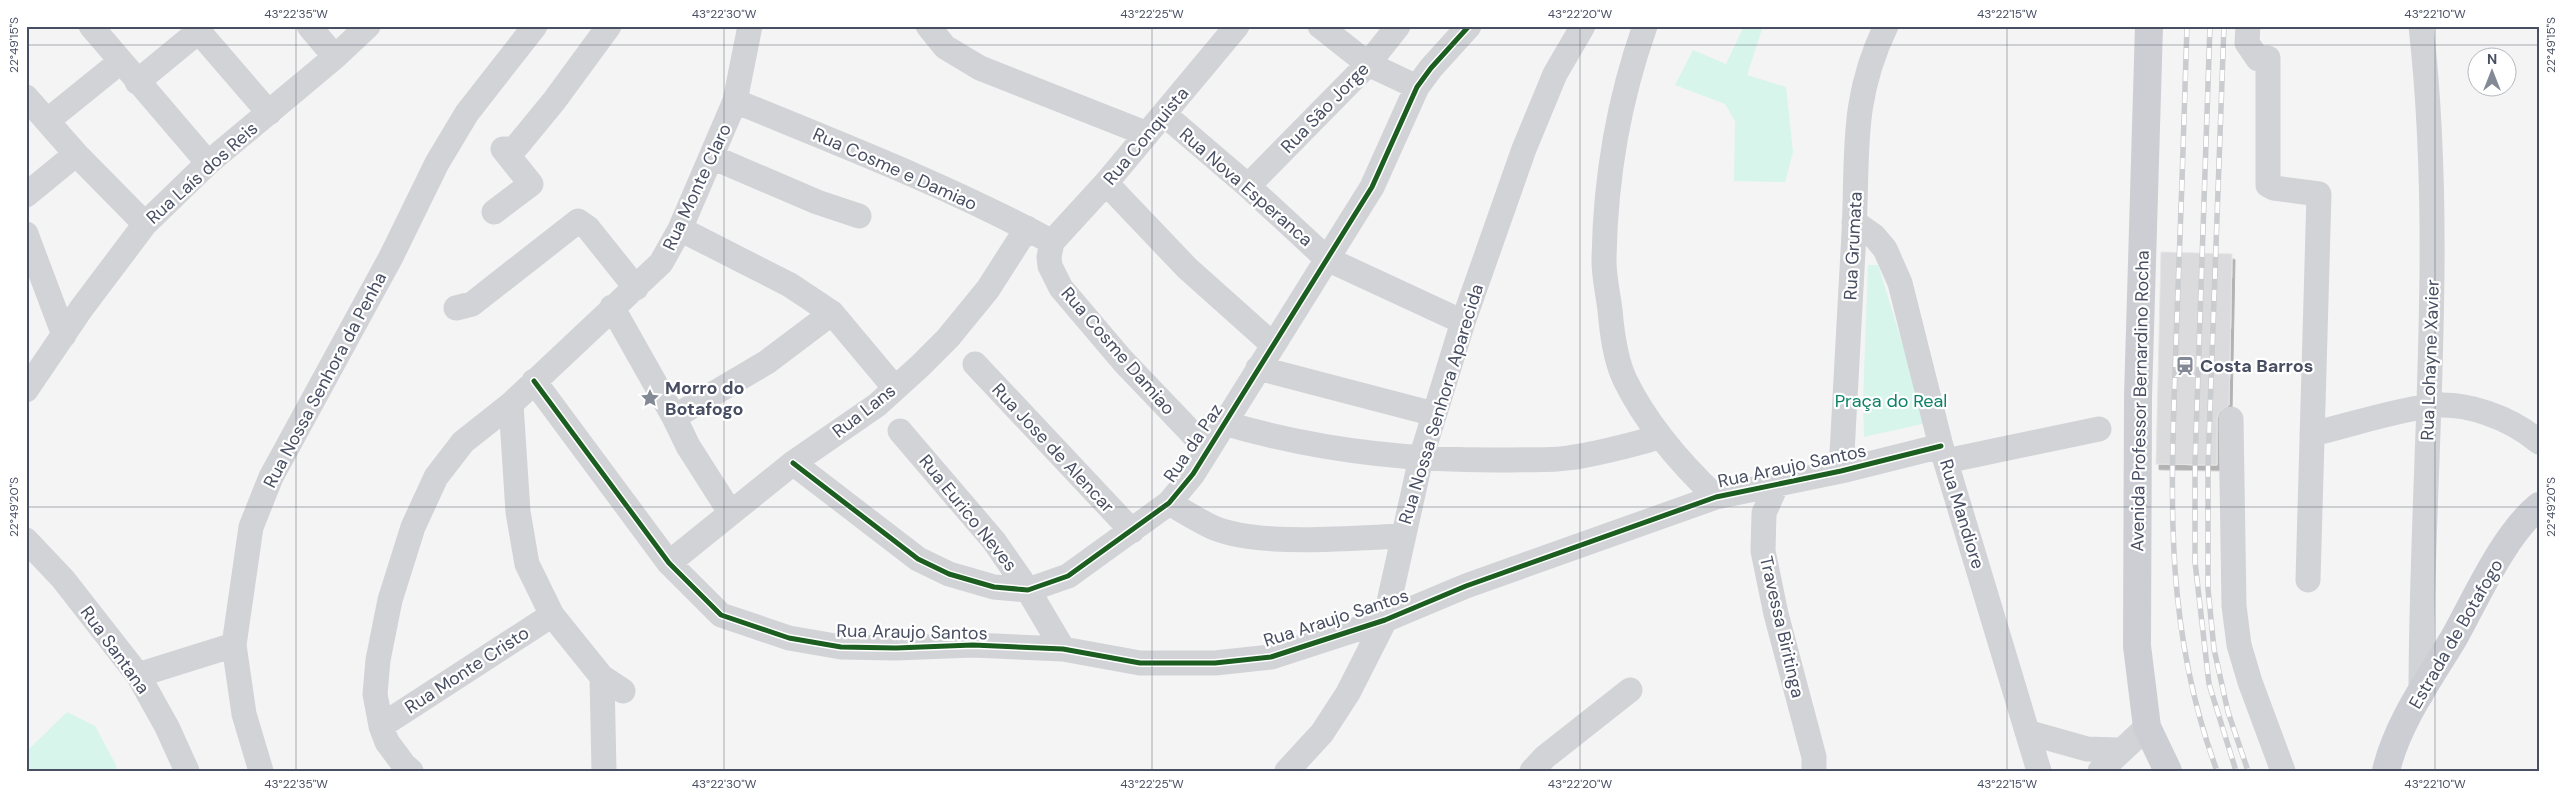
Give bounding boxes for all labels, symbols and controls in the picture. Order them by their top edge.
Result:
text: 43°22'35"W [264,6,328,22]
text: 43°22'30"W [692,6,757,22]
text: 43°22'25"W [1120,6,1184,22]
text: 43°22'20"W [1548,6,1613,22]
text: 43°22'15"W [1977,6,2037,22]
text: 43°22'10"W [2404,6,2466,22]
text: 22°49'15"S [6,17,22,73]
text: 22°49'15"S [2543,17,2559,73]
north arrow [2468,48,2518,98]
text: N [2487,50,2497,68]
street label: Rua São Jorge [1276,57,1374,159]
street label: Rua Conquista [1098,82,1194,190]
street label: Rua Laís dos Reis [141,117,263,229]
street label: Rua Monte Claro [657,120,737,254]
street label: Rua Cosme e Damiao [809,122,981,216]
street label: Rua Nova Esperanca [1174,122,1318,252]
street label: Rua Grumata [1838,191,1868,301]
street label: Avenida Professor Bernardino Rocha [2125,250,2155,552]
street label: Rua Nossa Senhora da Penha [258,268,392,492]
street label: Rua Lohayne Xavier [2415,279,2445,441]
street label: Rua Nossa Senhora Aparecida [1393,281,1489,527]
street label: Rua Cosme Damiao [1056,282,1180,420]
place label: Costa Barros [2200,354,2313,378]
station icon: Costa Barros [2174,355,2196,377]
place label: Morro do Botafogo [665,376,745,421]
street label: Rua Jose de Alencar [987,378,1120,518]
street label: Rua Lans [827,379,901,443]
place icon: Morro do Botafogo [639,387,661,409]
park label: Praça do Real [1835,389,1947,413]
street label: Rua da Paz [1158,399,1228,487]
street label: Rua Araujo Santos [1716,439,1868,493]
street label: Rua Eurico Neves [914,450,1022,576]
street label: Rua Mandiore [1934,456,1990,572]
text: 22°49'20"S [6,477,22,537]
text: 22°49'20"S [2543,477,2559,537]
street label: Travessa Biritinga [1754,554,1810,700]
street label: Estrada de Botafogo [2403,555,2509,713]
street label: Rua Araujo Santos [1260,583,1412,653]
street label: Rua Santana [75,601,155,699]
street label: Rua Araujo Santos [836,619,988,645]
street label: Rua Monte Cristo [400,621,534,719]
text: 43°22'35"W [264,776,328,792]
text: 43°22'30"W [692,776,757,792]
text: 43°22'25"W [1120,776,1184,792]
text: 43°22'20"W [1548,776,1613,792]
text: 43°22'15"W [1977,776,2037,792]
text: 43°22'10"W [2404,776,2466,792]

